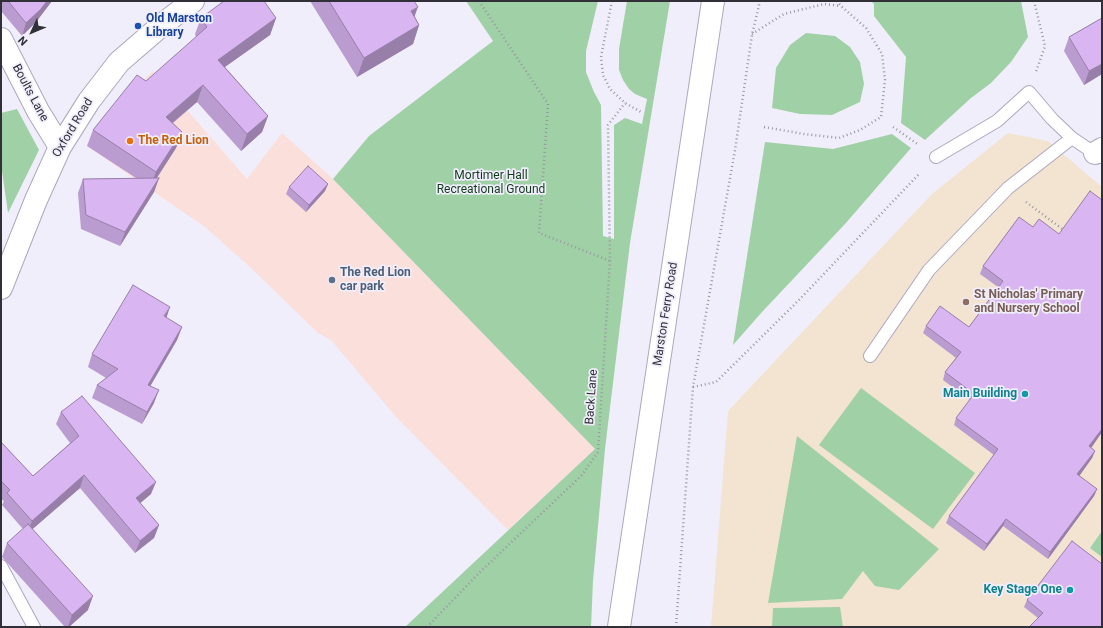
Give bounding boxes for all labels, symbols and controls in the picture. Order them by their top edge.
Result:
north arrow [12,12,52,52]
place label: Old Marston Library [146,12,212,40]
marker: Old Marston Library [133,21,143,31]
text: N [16,33,30,48]
street label: Boults Lane [9,62,51,124]
street label: Oxford Road [50,96,96,160]
place label: The Red Lion [138,134,209,148]
marker: The Red Lion [125,136,135,146]
park label: Mortimer Hall Recreational Ground [437,169,545,197]
street label: Marston Ferry Road [651,261,681,367]
place label: The Red Lion car park [340,266,411,294]
marker: The Red Lion car park [327,275,337,285]
place label: St Nicholas' Primary and Nursery School [974,288,1083,316]
marker: St Nicholas' Primary and Nursery School [961,297,971,307]
street label: Back Lane [583,369,601,425]
place label: Main Building [943,387,1017,401]
marker: Main Building [1020,389,1030,399]
place label: Key Stage One [983,583,1062,597]
marker: Key Stage One [1065,585,1075,595]

